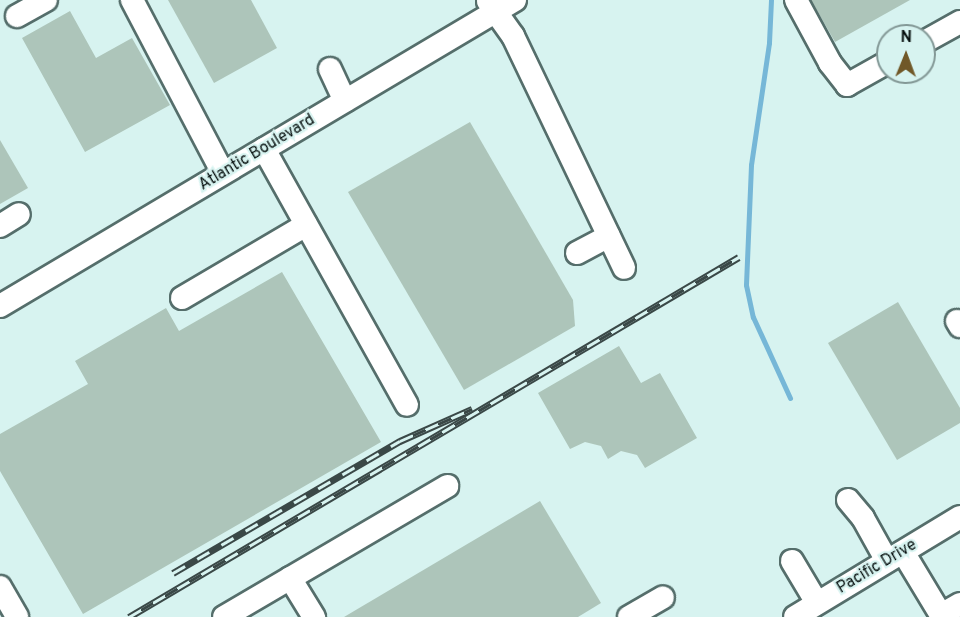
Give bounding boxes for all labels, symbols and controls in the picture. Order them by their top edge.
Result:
north arrow [876,24,936,84]
text: N [900,28,912,48]
street label: Atlantic Boulevard [196,111,318,195]
street label: Pacific Drive [834,536,920,598]

